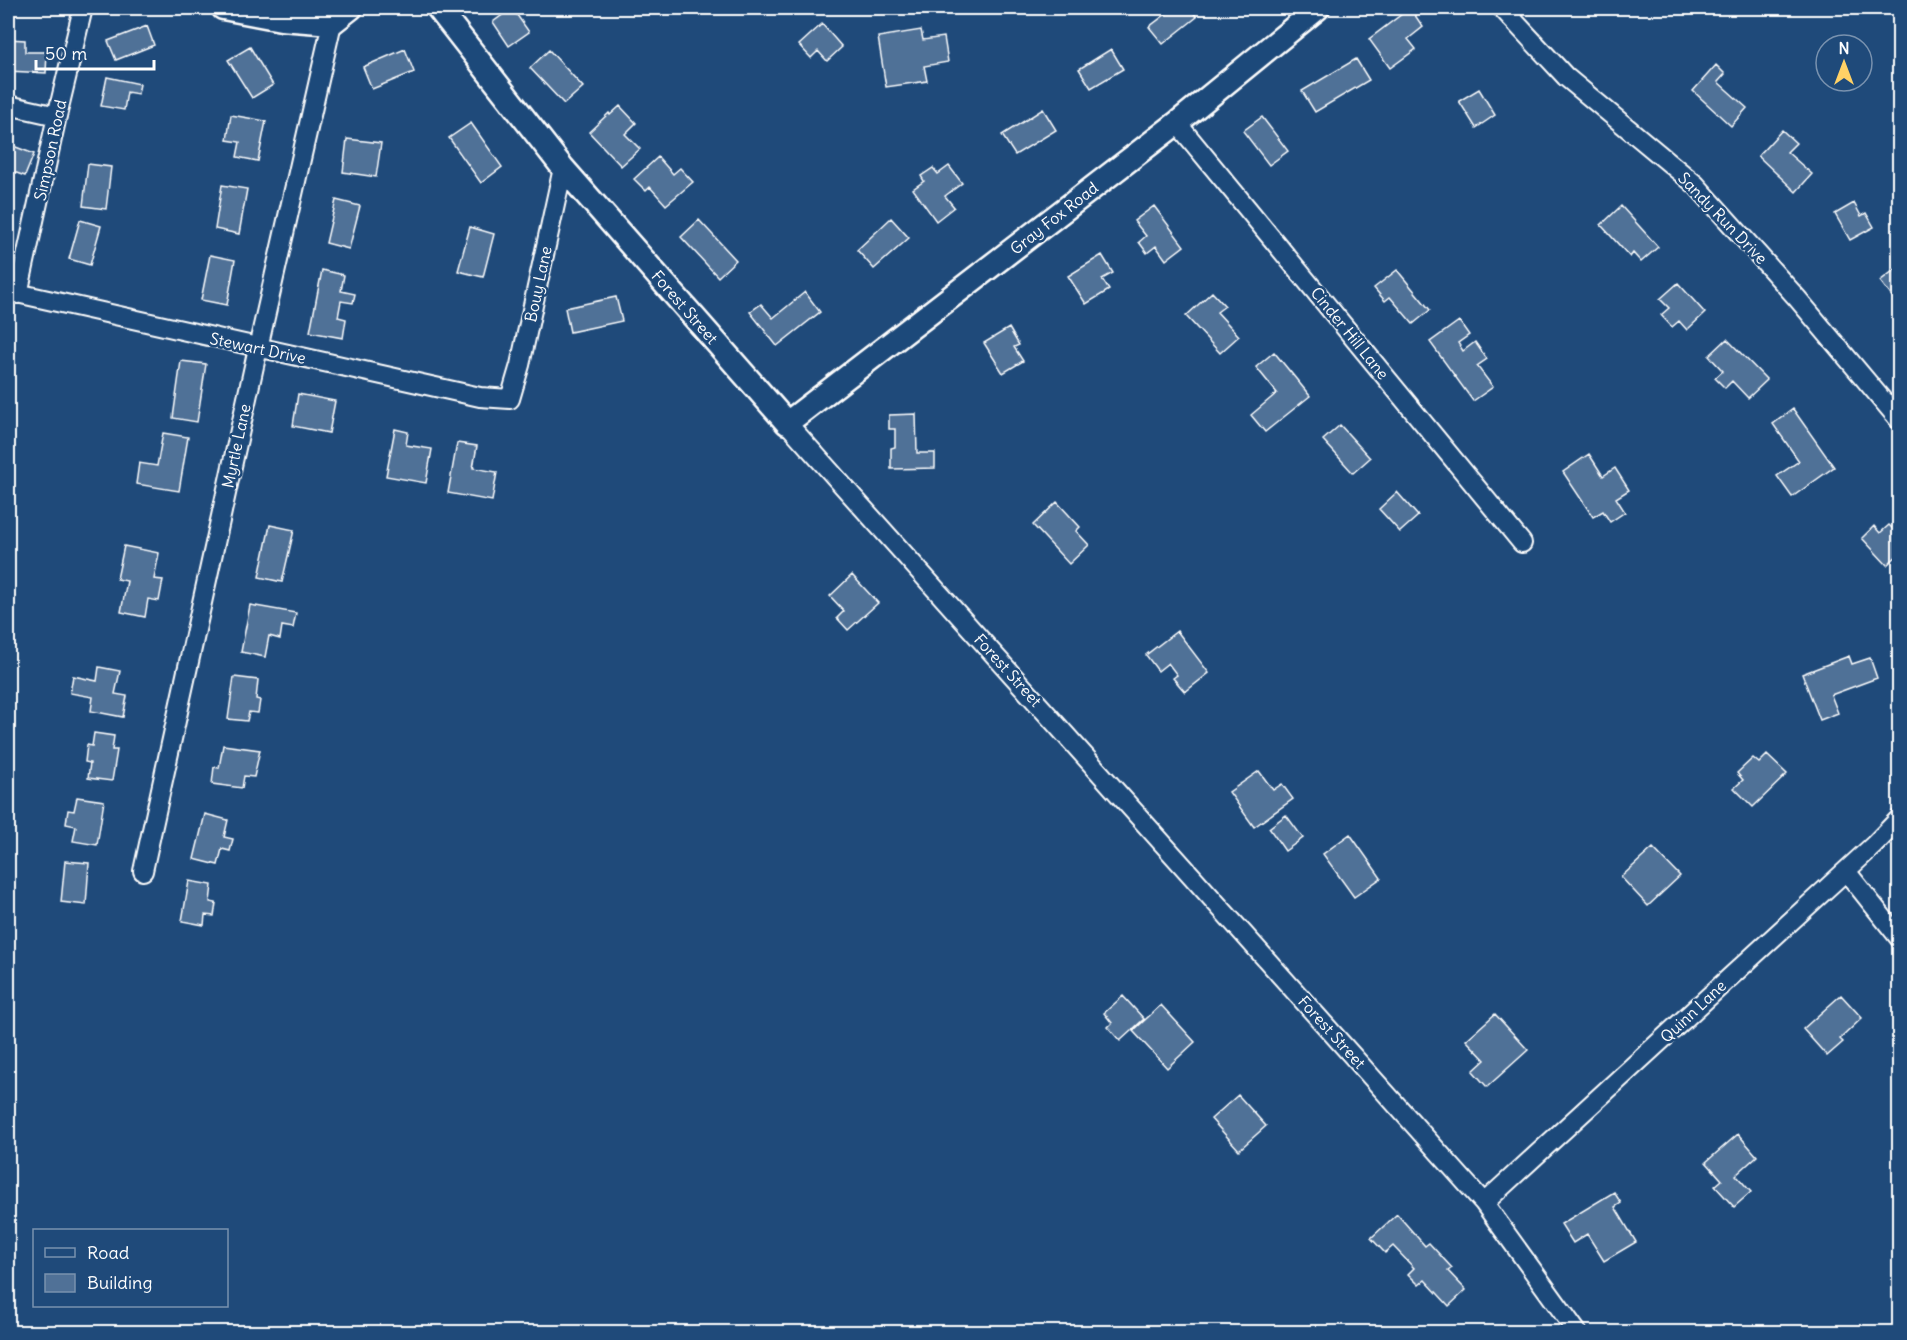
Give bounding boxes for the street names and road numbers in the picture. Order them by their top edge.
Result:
street label: Simpson Road [30,98,70,202]
street label: Sandy Run Drive [1674,168,1772,268]
street label: Gray Fox Road [1006,177,1102,259]
street label: Bouy Lane [520,244,556,324]
street label: Forest Street [648,266,723,348]
street label: Cinder Hill Lane [1307,283,1393,383]
street label: Stewart Drive [208,328,308,368]
street label: Myrtle Lane [217,402,255,490]
street label: Forest Street [970,629,1046,711]
street label: Quinn Lane [1656,975,1730,1047]
street label: Forest Street [1294,991,1370,1073]

